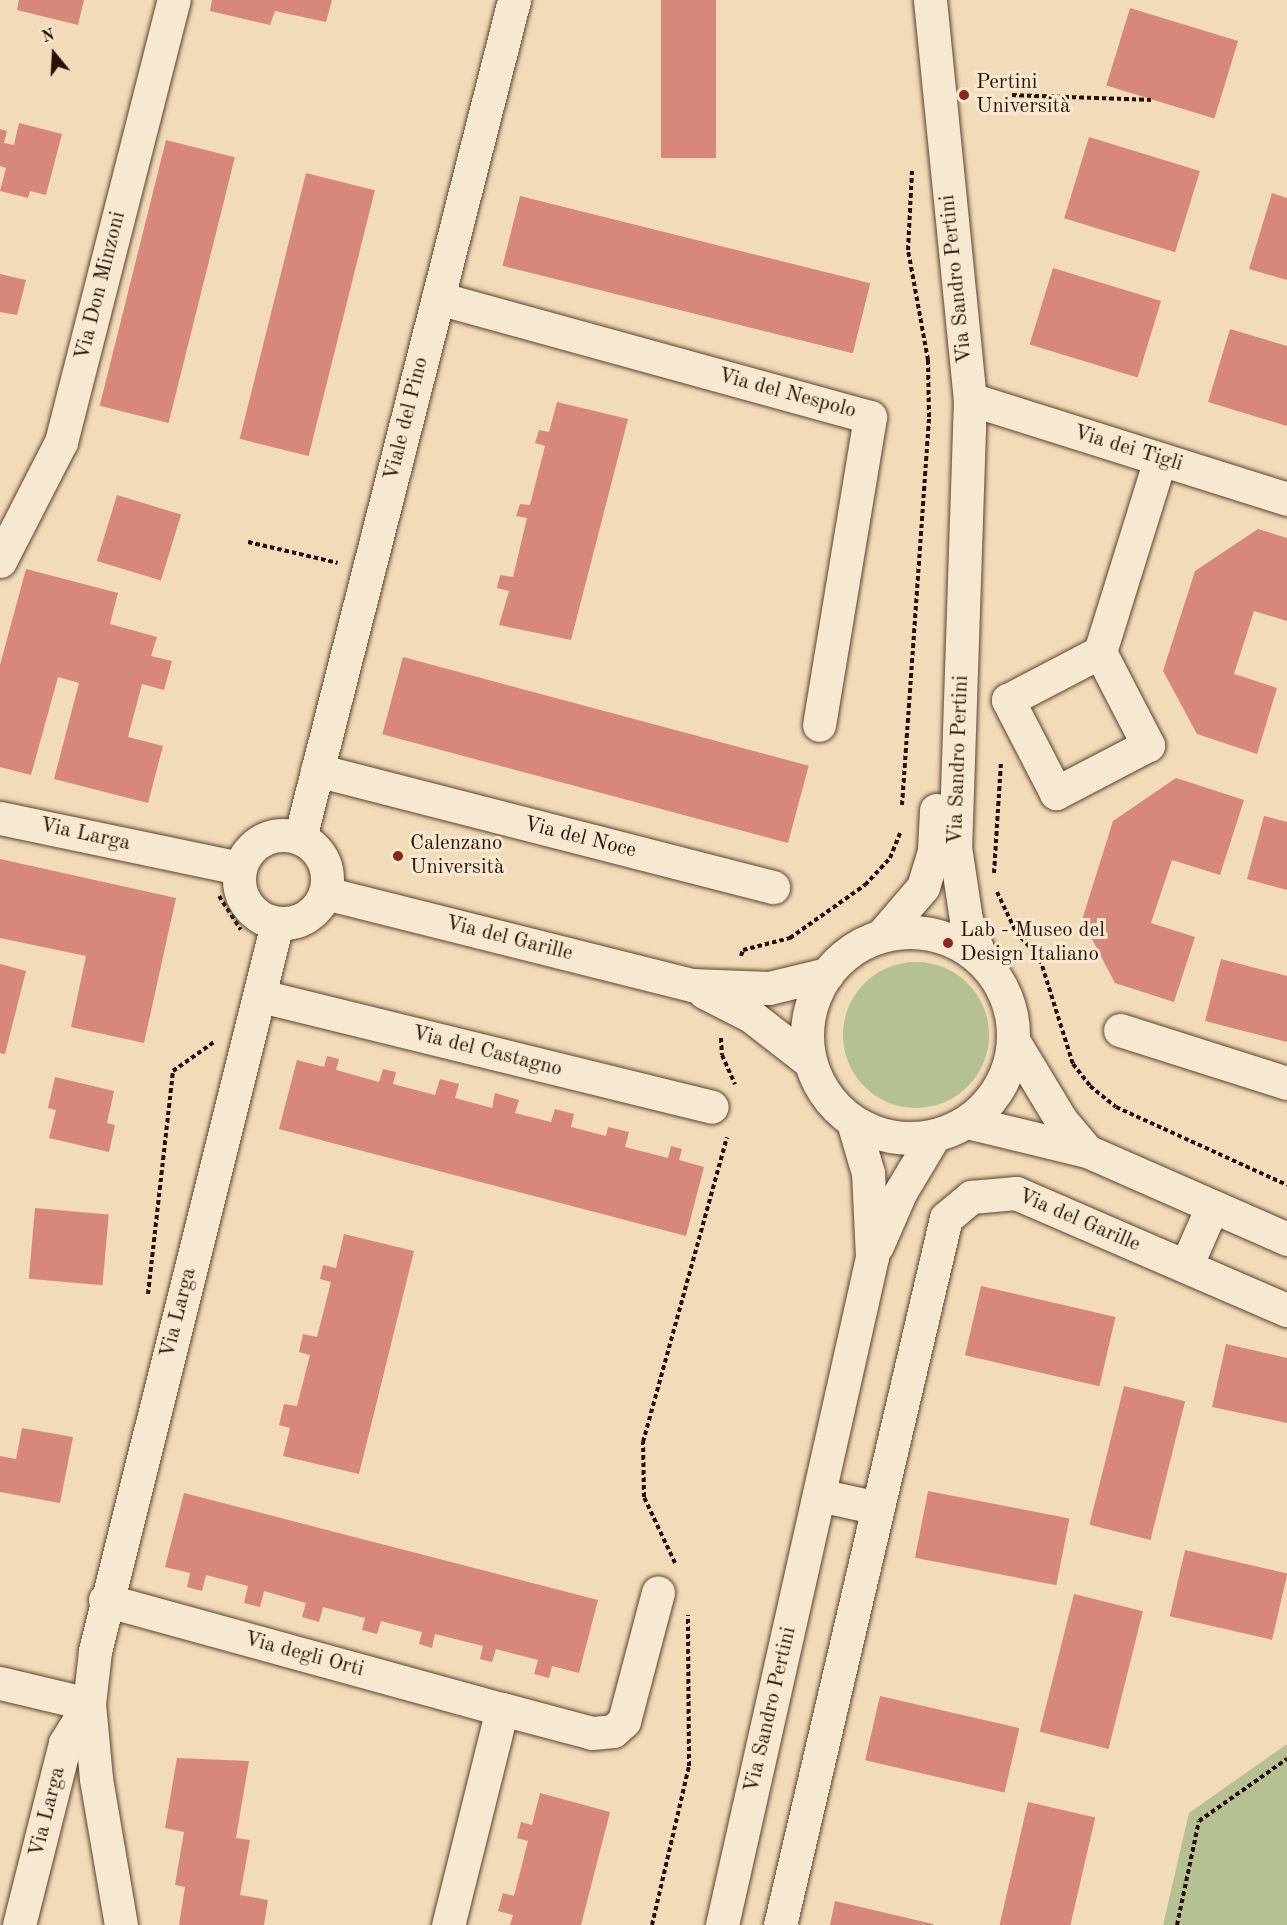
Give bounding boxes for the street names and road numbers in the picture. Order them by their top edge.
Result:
street label: Via Sandro Pertini [936,193,978,365]
street label: Via Don Minzoni [70,209,132,363]
street label: Viale del Pino [379,355,435,483]
street label: Via del Nespolo [715,363,859,425]
street label: Via dei Tigli [1070,420,1186,478]
street label: Via Sandro Pertini [943,675,975,845]
street label: Via del Noce [521,812,639,864]
street label: Via Larga [37,813,133,857]
street label: Via del Garille [443,911,575,967]
street label: Via del Castagno [409,1021,565,1083]
street label: Via del Garille [1014,1184,1144,1258]
street label: Via Larga [156,1265,202,1361]
street label: Via Sandro Pertini [740,1625,802,1795]
street label: Via degli Orti [241,1627,367,1683]
street label: Via Larga [25,1764,71,1860]

